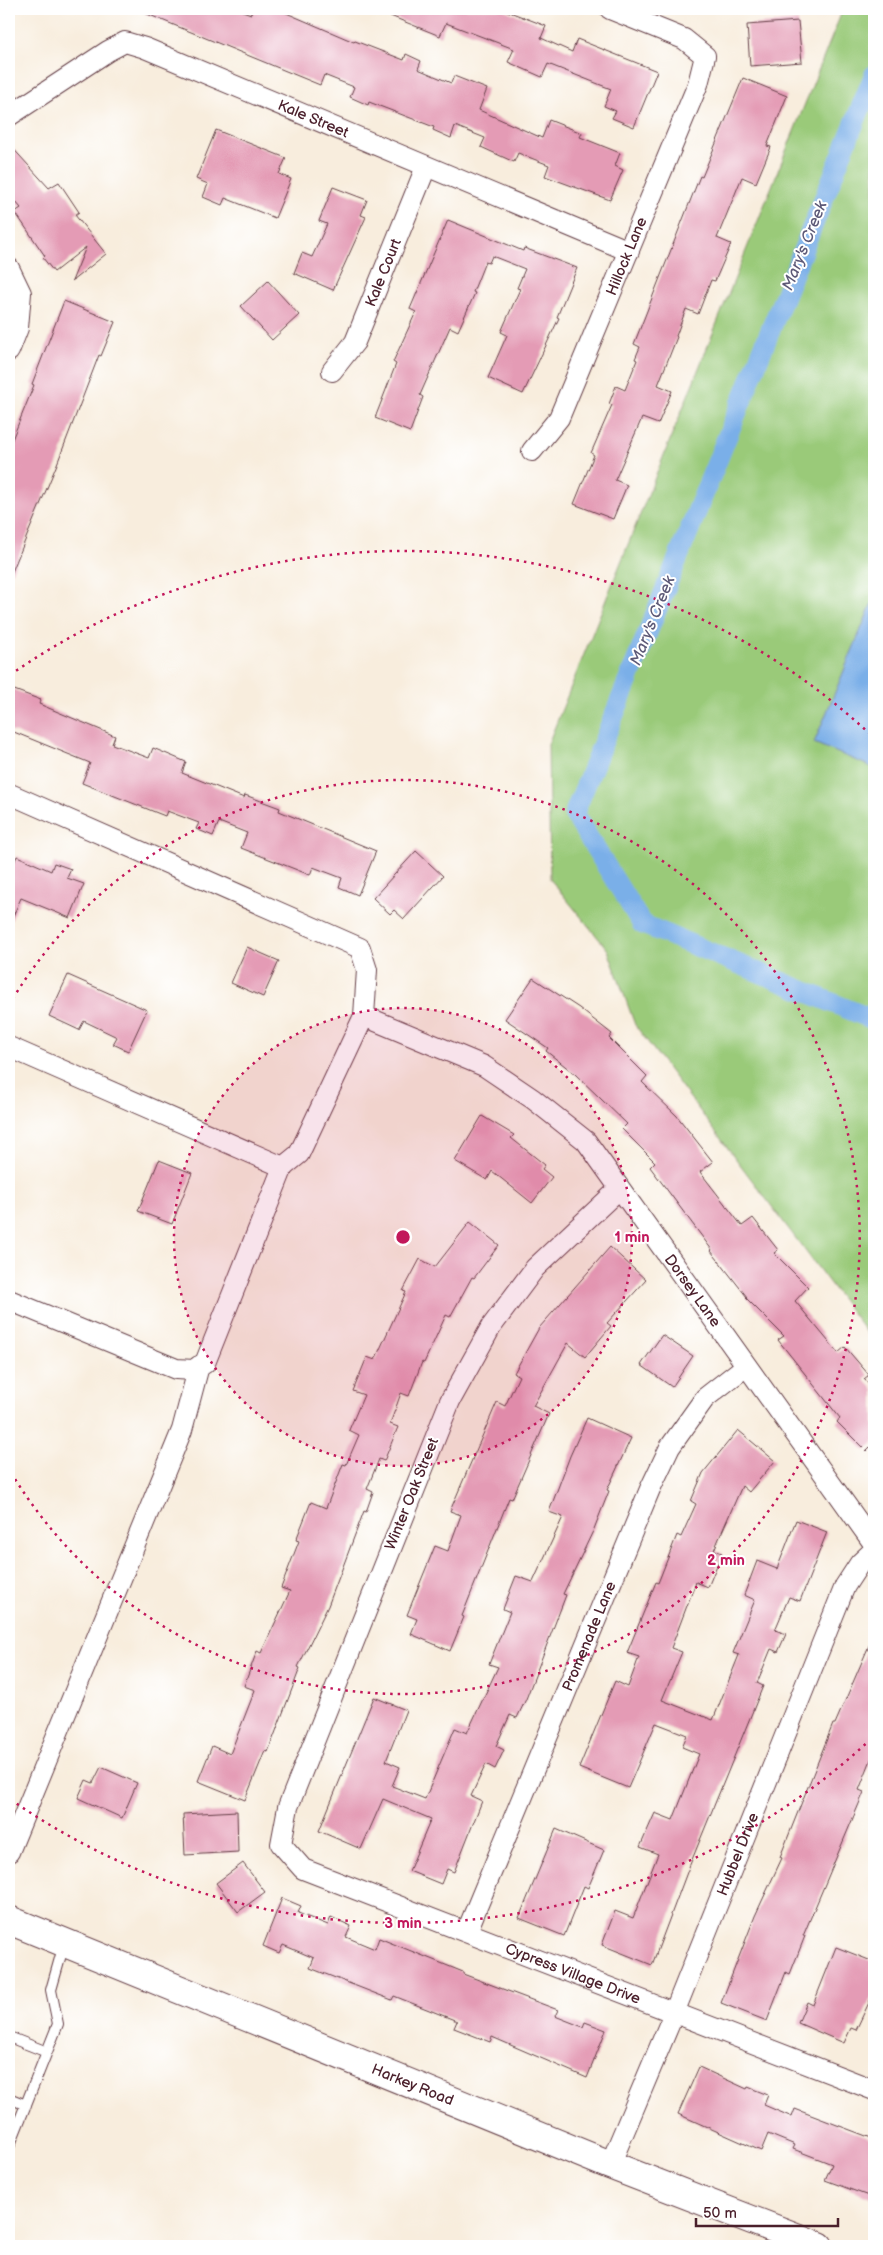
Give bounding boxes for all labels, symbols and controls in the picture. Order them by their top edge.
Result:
street label: Kale Street [275,95,352,142]
water label: Mary's Creek [778,198,832,293]
street label: Hillock Lane [602,214,651,298]
street label: Kale Court [361,235,406,309]
water label: Mary's Creek [626,573,680,668]
centre of rings [394,1228,412,1246]
text: 1 min [614,1228,650,1247]
street label: Dorsey Lane [660,1250,725,1331]
street label: Winter Oak Street [381,1435,443,1553]
text: 2 min [707,1551,745,1570]
street label: Promenade Lane [558,1578,620,1694]
street label: Hubbel Drive [712,1810,763,1899]
text: 3 min [384,1914,422,1933]
street label: Cypress Village Drive [503,1939,643,2008]
street label: Harkey Road [369,2059,457,2110]
scale bar [696,2195,838,2227]
text: 50 m [703,2204,737,2223]

